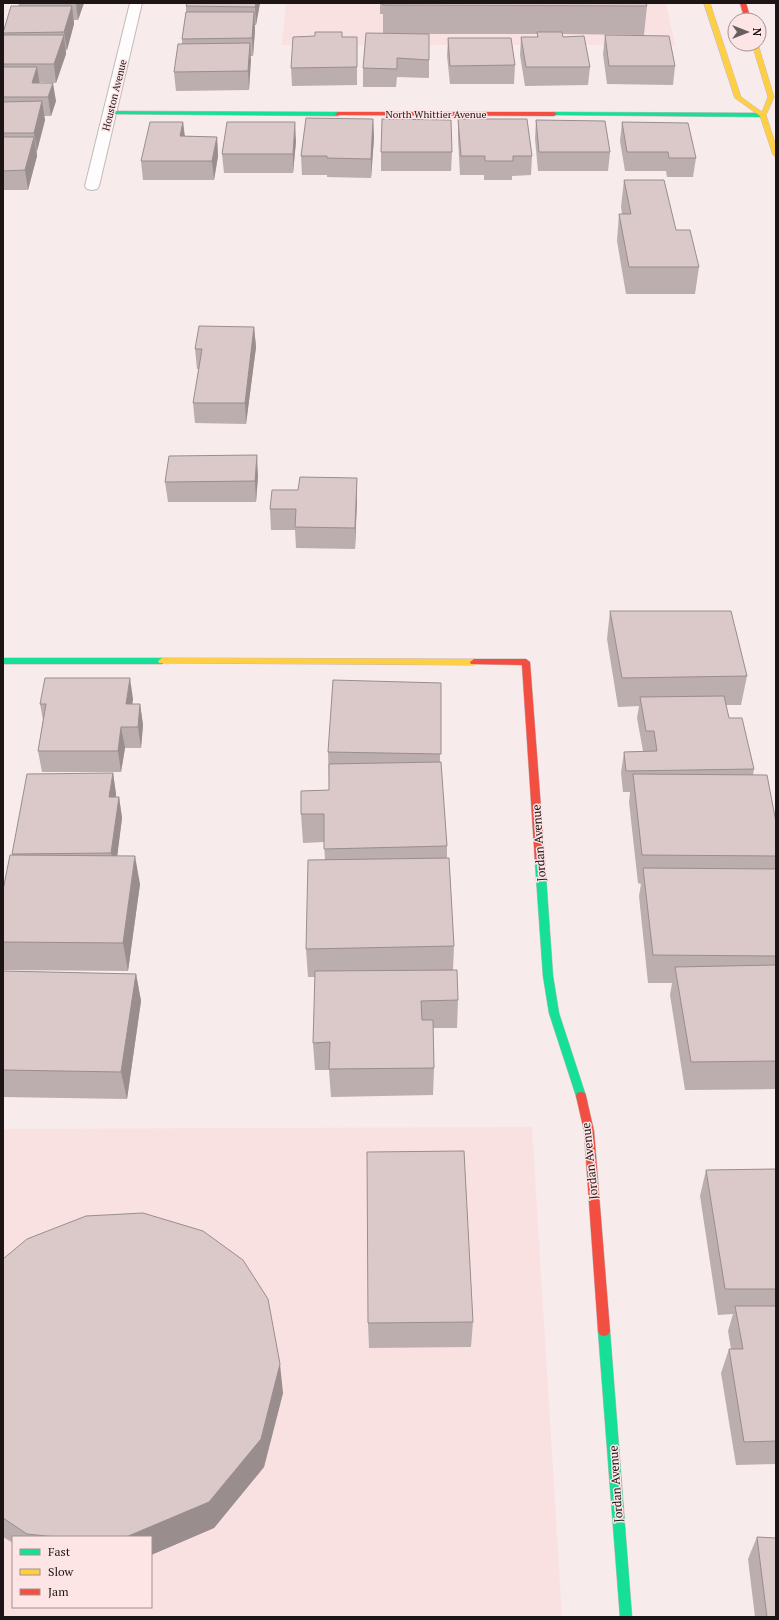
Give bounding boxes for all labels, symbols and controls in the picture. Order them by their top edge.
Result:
north arrow [727,12,767,52]
text: N [750,28,764,37]
street label: Houston Avenue [99,58,130,132]
street label: North Whittier Avenue [385,108,487,121]
street label: Jordan Avenue [528,804,549,882]
street label: Jordan Avenue [578,1122,601,1200]
street label: Jordan Avenue [605,1445,626,1523]
legend [12,1536,152,1608]
text: Fast [48,1544,71,1559]
text: Slow [48,1564,74,1579]
text: Jam [48,1584,69,1599]

